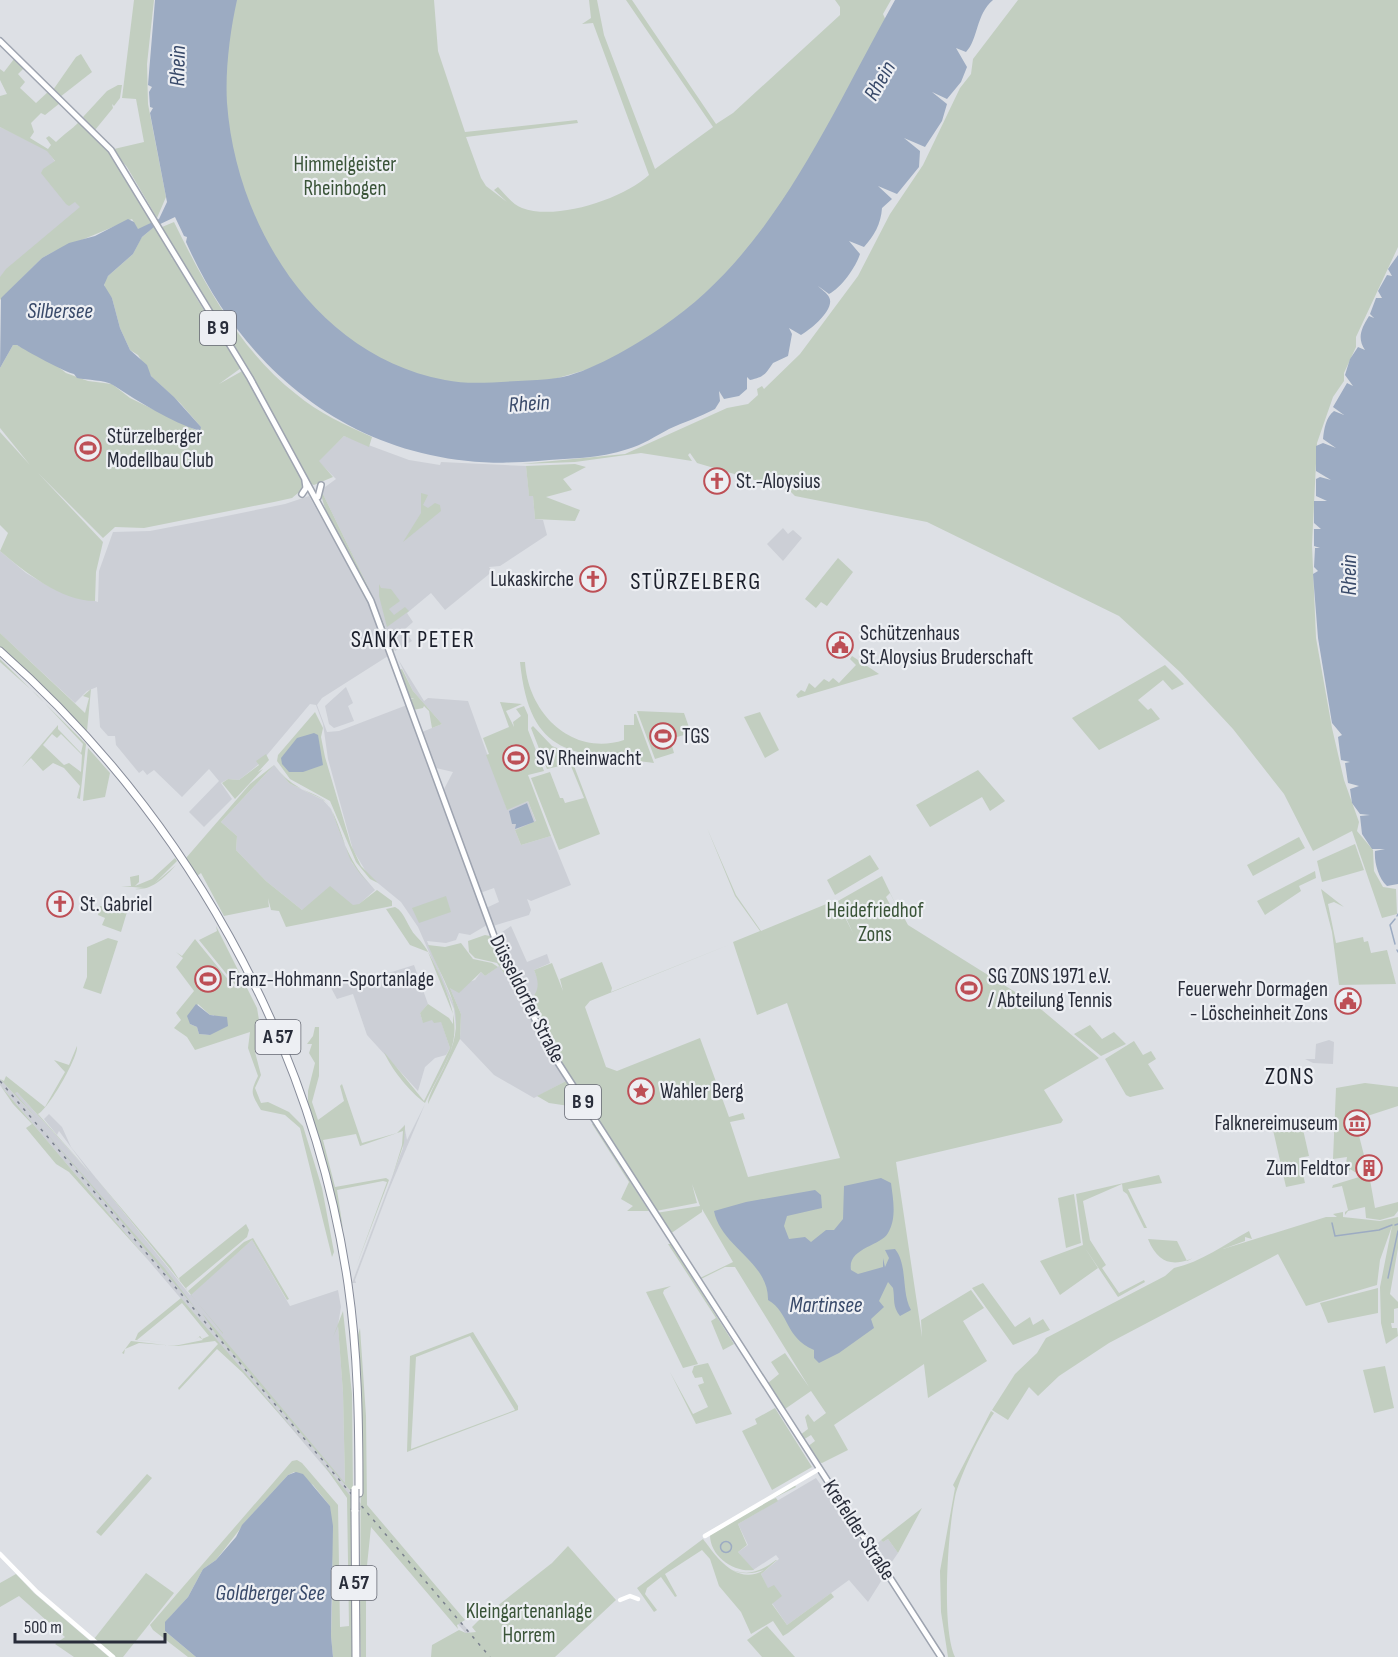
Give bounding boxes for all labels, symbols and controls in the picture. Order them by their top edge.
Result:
water label: Rhein [164,45,192,87]
water label: Rhein [858,57,902,105]
park label: Himmelgeister Rheinbogen [294,152,396,201]
water label: Silbersee [27,298,93,325]
road number: B 9 [200,311,236,345]
water label: Rhein [508,389,550,419]
place label: Stürzelberger Modellbau Club [107,424,214,473]
sports icon: Stürzelberger Modellbau Club [73,433,103,463]
church icon: St.-Aloysius [702,466,732,496]
place label: St.-Aloysius [736,469,821,494]
water label: Rhein [1336,555,1363,595]
church icon: Lukaskirche [578,564,608,594]
place label: Lukaskirche [490,567,574,592]
district label: STÜRZELBERG [630,567,762,596]
place label: Schützenhaus St.Aloysius Bruderschaft [860,621,1033,670]
district label: SANKT PETER [351,625,475,654]
public building icon: Schützenhaus St.Aloysius Bruderschaft [825,630,855,660]
sports icon: TGS [648,721,678,751]
place label: TGS [682,724,710,749]
sports icon: SV Rheinwacht [501,743,531,773]
place label: SV Rheinwacht [536,746,641,771]
church icon: St. Gabriel [45,889,75,919]
place label: St. Gabriel [80,892,152,917]
park label: Heidefriedhof Zons [826,898,924,947]
street label: Düsseldorfer Straße [484,931,570,1067]
sports icon: Franz-Hohmann-Sportanlage [193,964,223,994]
place label: SG ZONS 1971 e.V. / Abteilung Tennis [988,964,1112,1013]
place label: Franz-Hohmann-Sportanlage [228,967,434,992]
sports icon: SG ZONS 1971 e.V. / Abteilung Tennis [954,973,984,1003]
place label: Feuerwehr Dormagen - Löscheinheit Zons [1177,977,1328,1026]
public building icon: Feuerwehr Dormagen - Löscheinheit Zons [1333,986,1363,1016]
road number: A 57 [256,1020,300,1054]
district label: ZONS [1265,1062,1315,1091]
place icon: Wahler Berg [626,1076,656,1106]
place label: Wahler Berg [660,1079,744,1104]
road number: B 9 [565,1085,601,1119]
museum icon: Falknereimuseum [1342,1108,1372,1138]
place label: Falknereimuseum [1214,1111,1338,1136]
building icon: Zum Feldtor [1354,1153,1384,1183]
place label: Zum Feldtor [1266,1156,1350,1181]
water label: Martinsee [790,1292,863,1319]
street label: Krefelder Straße [817,1475,901,1585]
road number: A 57 [332,1566,376,1600]
water label: Goldberger See [215,1580,325,1607]
park label: Kleingartenanlage Horrem [466,1599,592,1648]
scale bar [15,1606,165,1644]
text: 500 m [24,1617,62,1638]

